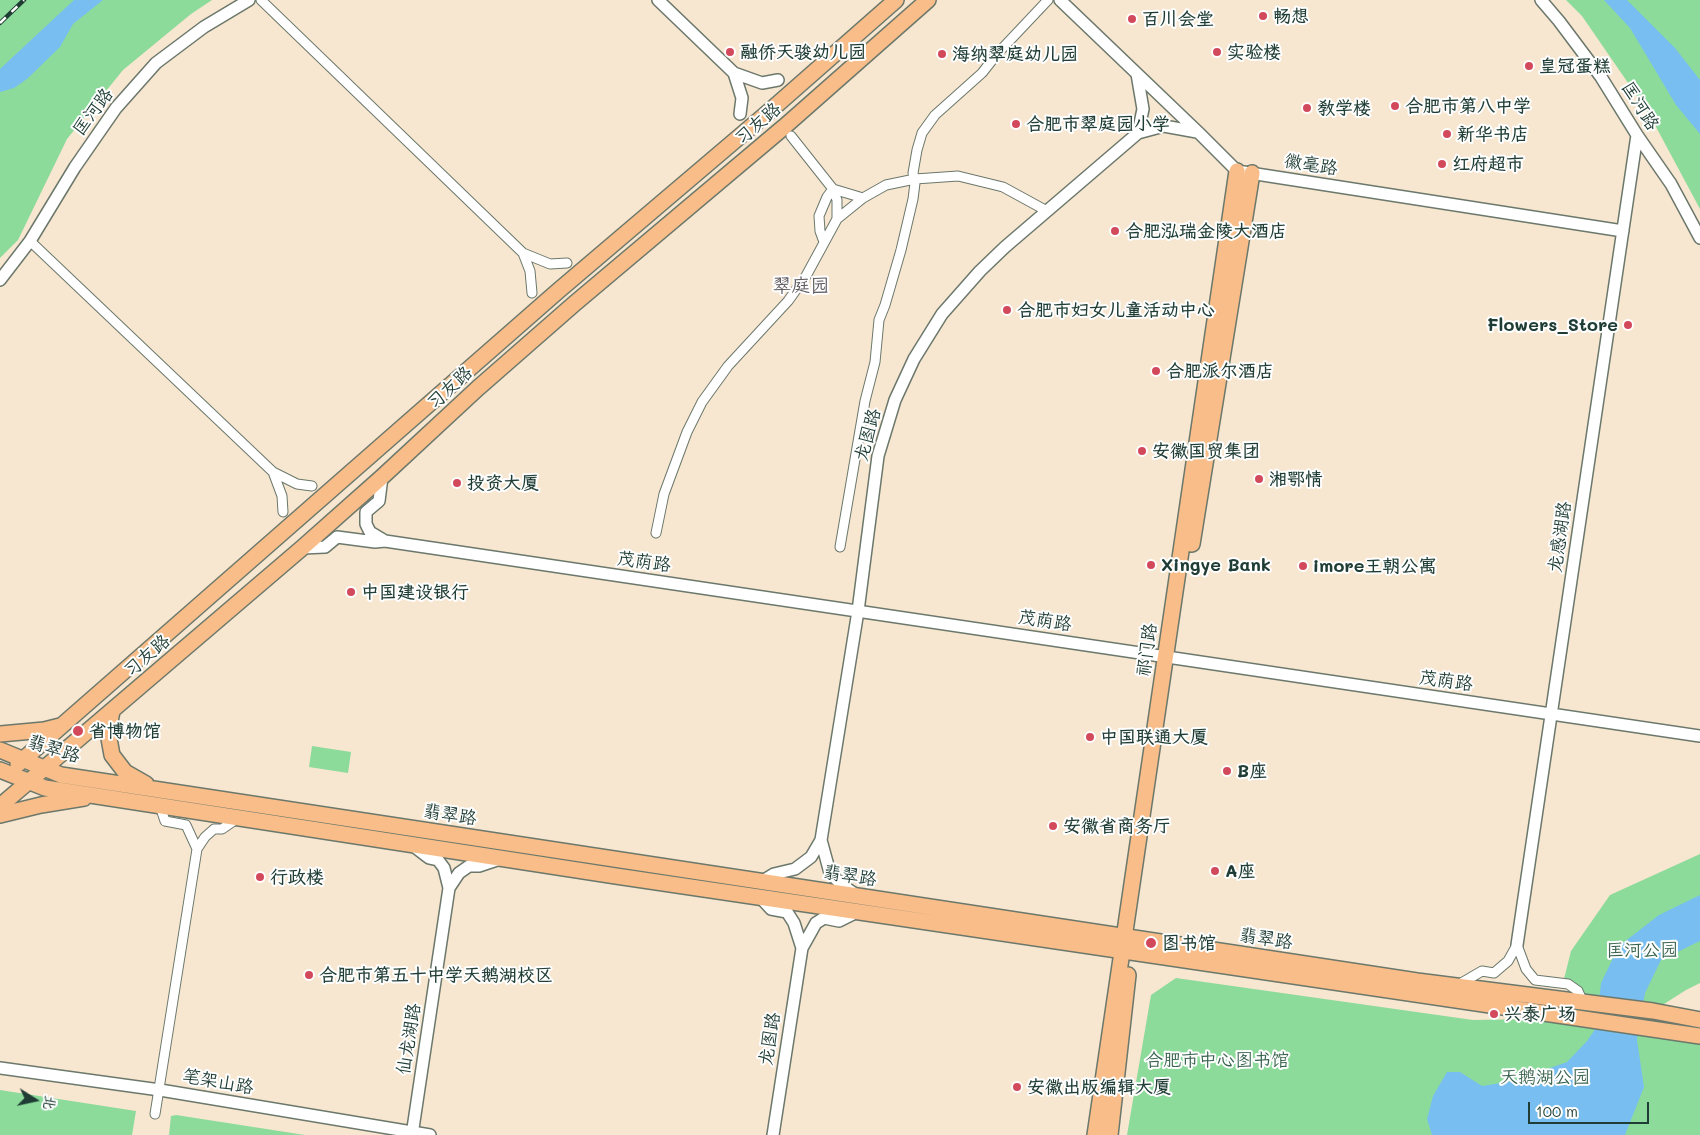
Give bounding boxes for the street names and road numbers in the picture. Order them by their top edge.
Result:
street label: 匡河路 [1617,77,1663,135]
street label: 匡河路 [68,84,118,140]
street label: 习友路 [731,98,785,150]
street label: 徽毫路 [1283,150,1339,180]
street label: 习友路 [423,362,477,414]
street label: 龙图路 [851,406,885,464]
street label: 龙感湖路 [1544,500,1576,574]
street label: 茂荫路 [616,548,672,576]
street label: 茂荫路 [1017,606,1073,636]
street label: 祁门路 [1133,622,1161,678]
street label: 习友路 [120,630,174,682]
street label: 茂荫路 [1418,667,1474,695]
street label: 翡翠路 [25,730,83,768]
street label: 翡翠路 [422,800,478,830]
street label: 翡翠路 [822,861,878,891]
street label: 翡翠路 [1238,924,1294,954]
street label: 仙龙湖路 [393,1002,425,1076]
street label: 龙图路 [755,1011,785,1067]
street label: 笔架山路 [181,1065,255,1099]

